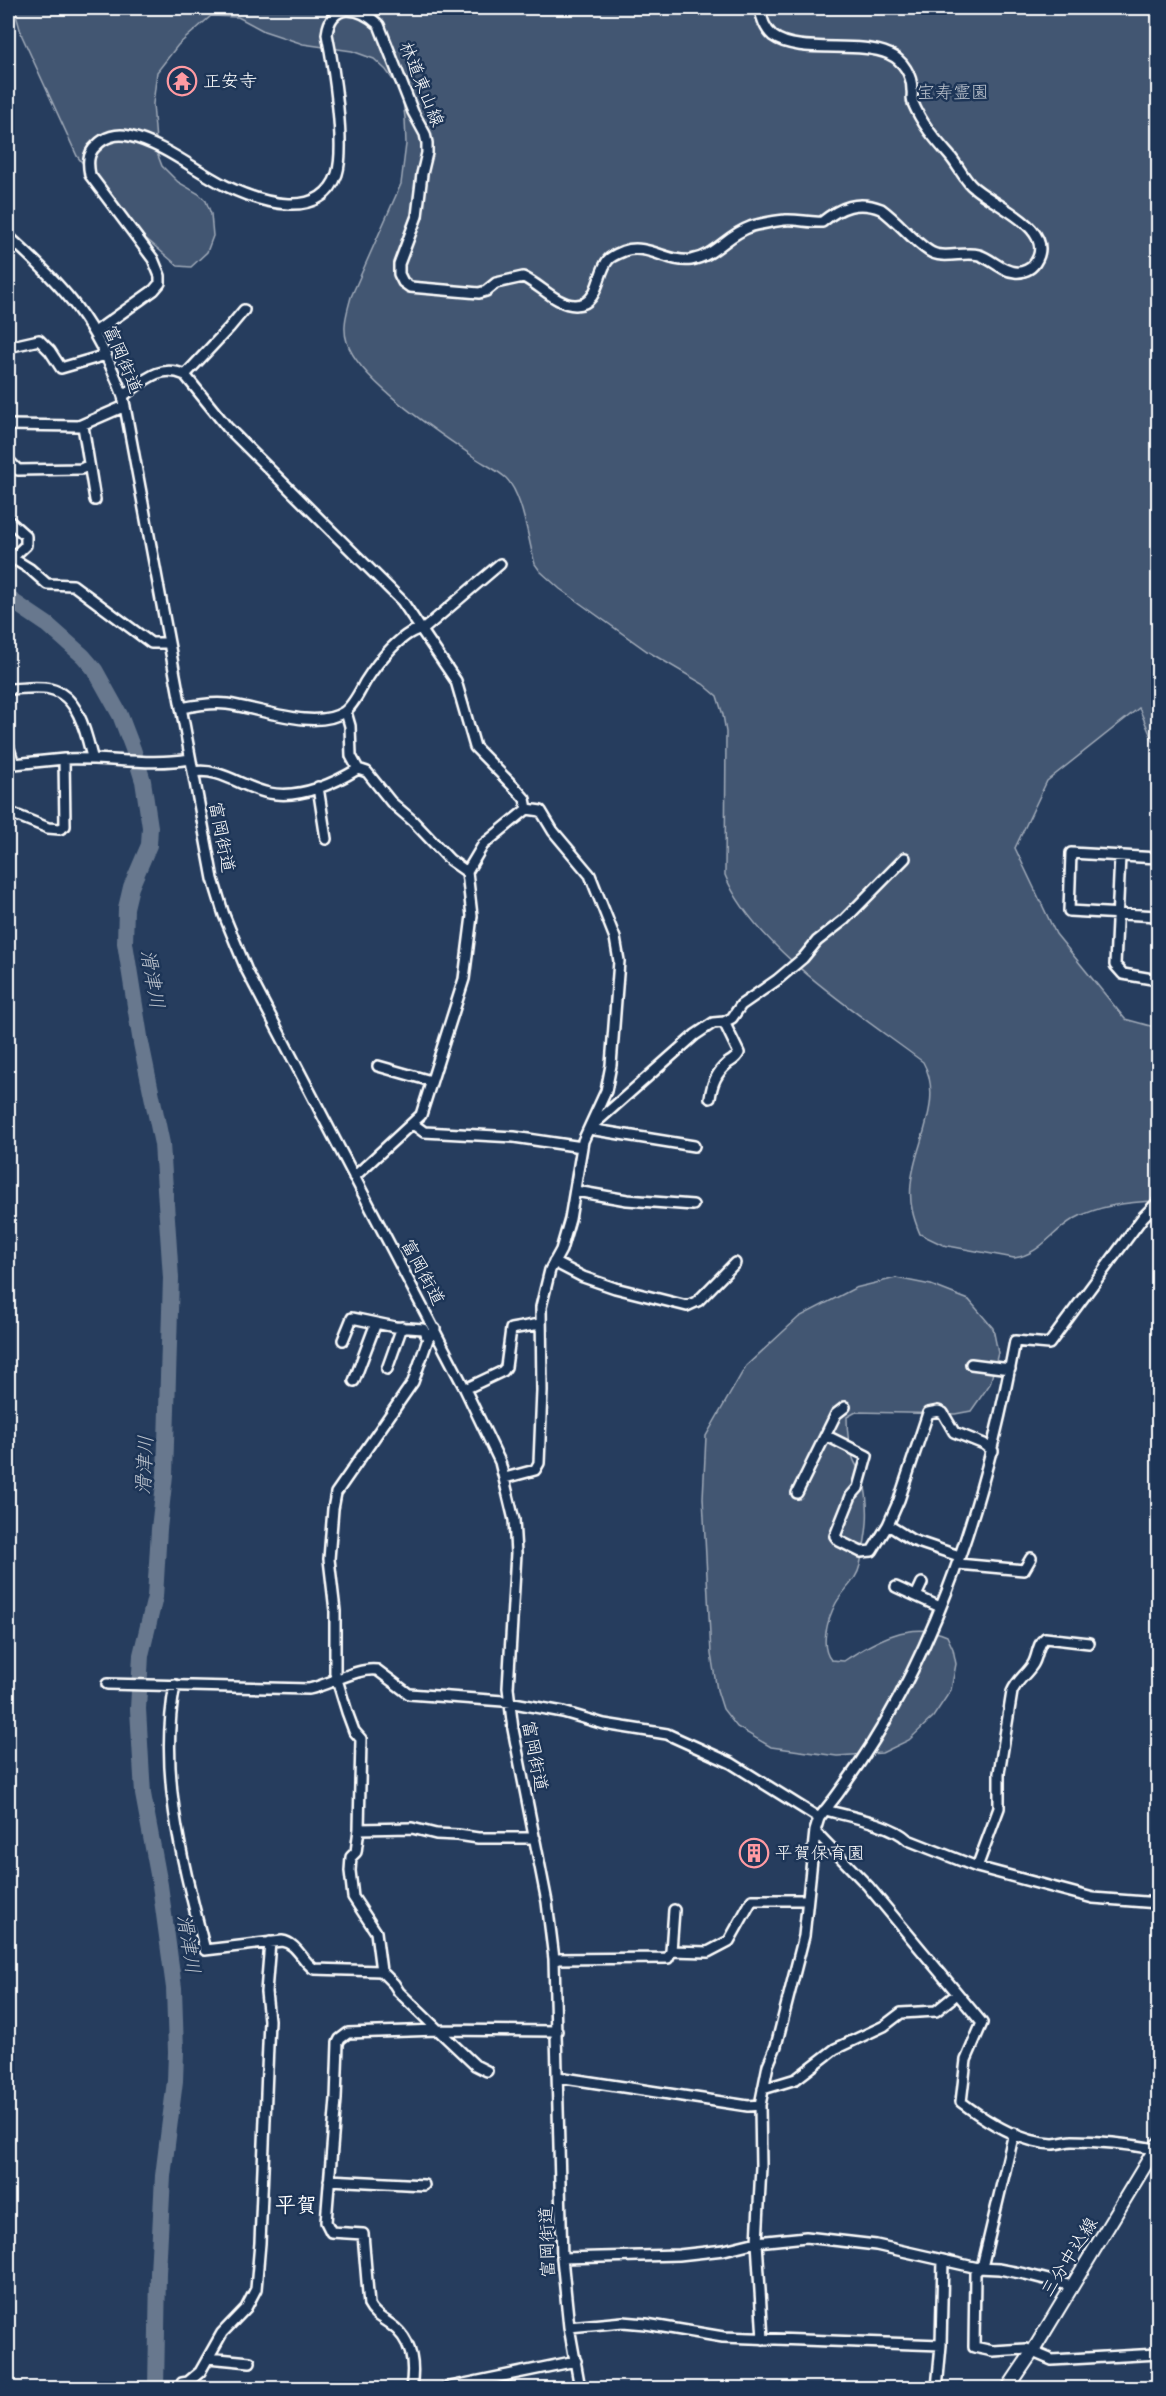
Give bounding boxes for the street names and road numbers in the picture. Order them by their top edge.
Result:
street label: 林道東山線 [395,39,448,130]
street label: 富岡街道 [99,322,146,396]
street label: 富岡街道 [204,800,239,874]
street label: 富岡街道 [396,1236,449,1309]
street label: 富岡街道 [517,1719,552,1793]
street label: 富岡街道 [536,2206,559,2278]
street label: 三分中込線 [1037,2214,1102,2301]

